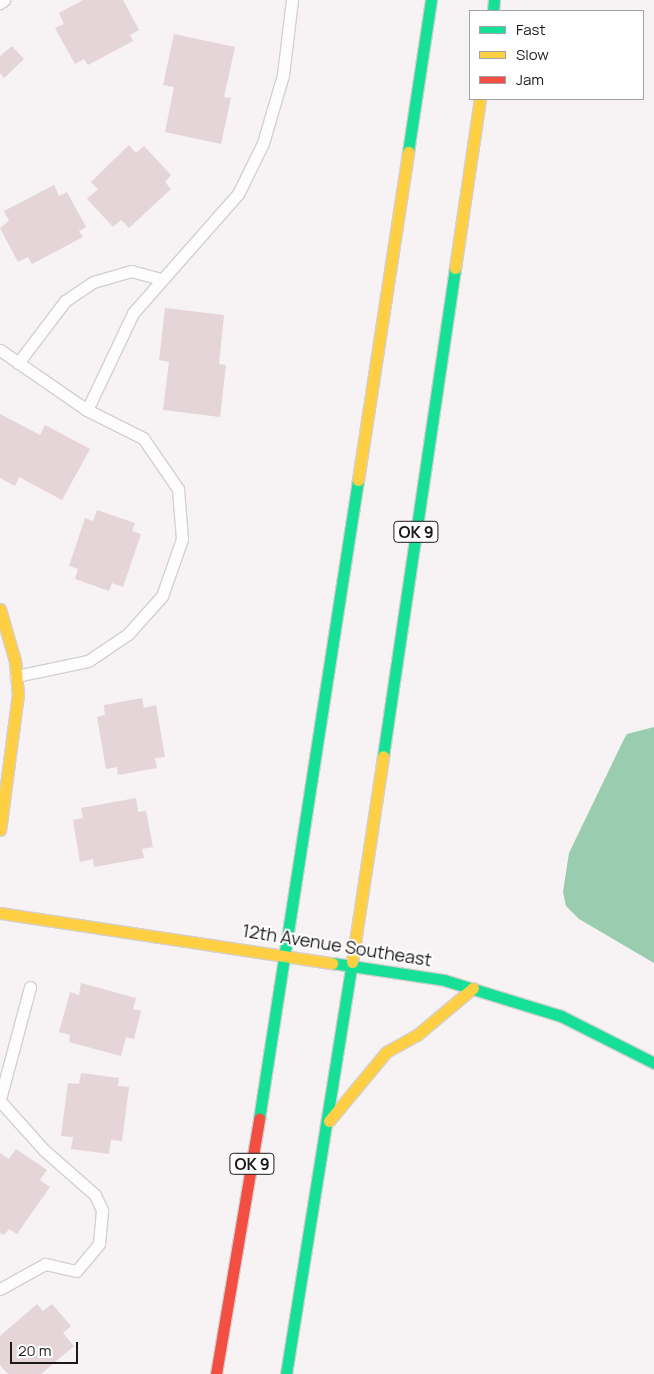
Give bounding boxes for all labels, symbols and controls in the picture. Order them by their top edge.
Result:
legend [469,10,644,100]
text: Fast [516,19,545,40]
text: Slow [516,44,549,65]
text: Jam [516,69,544,90]
road number: OK 9 [392,518,440,546]
street label: 12th Avenue Southeast [241,919,433,971]
road number: OK 9 [228,1150,276,1178]
scale bar [12,1332,80,1364]
text: 20 m [18,1340,51,1361]

